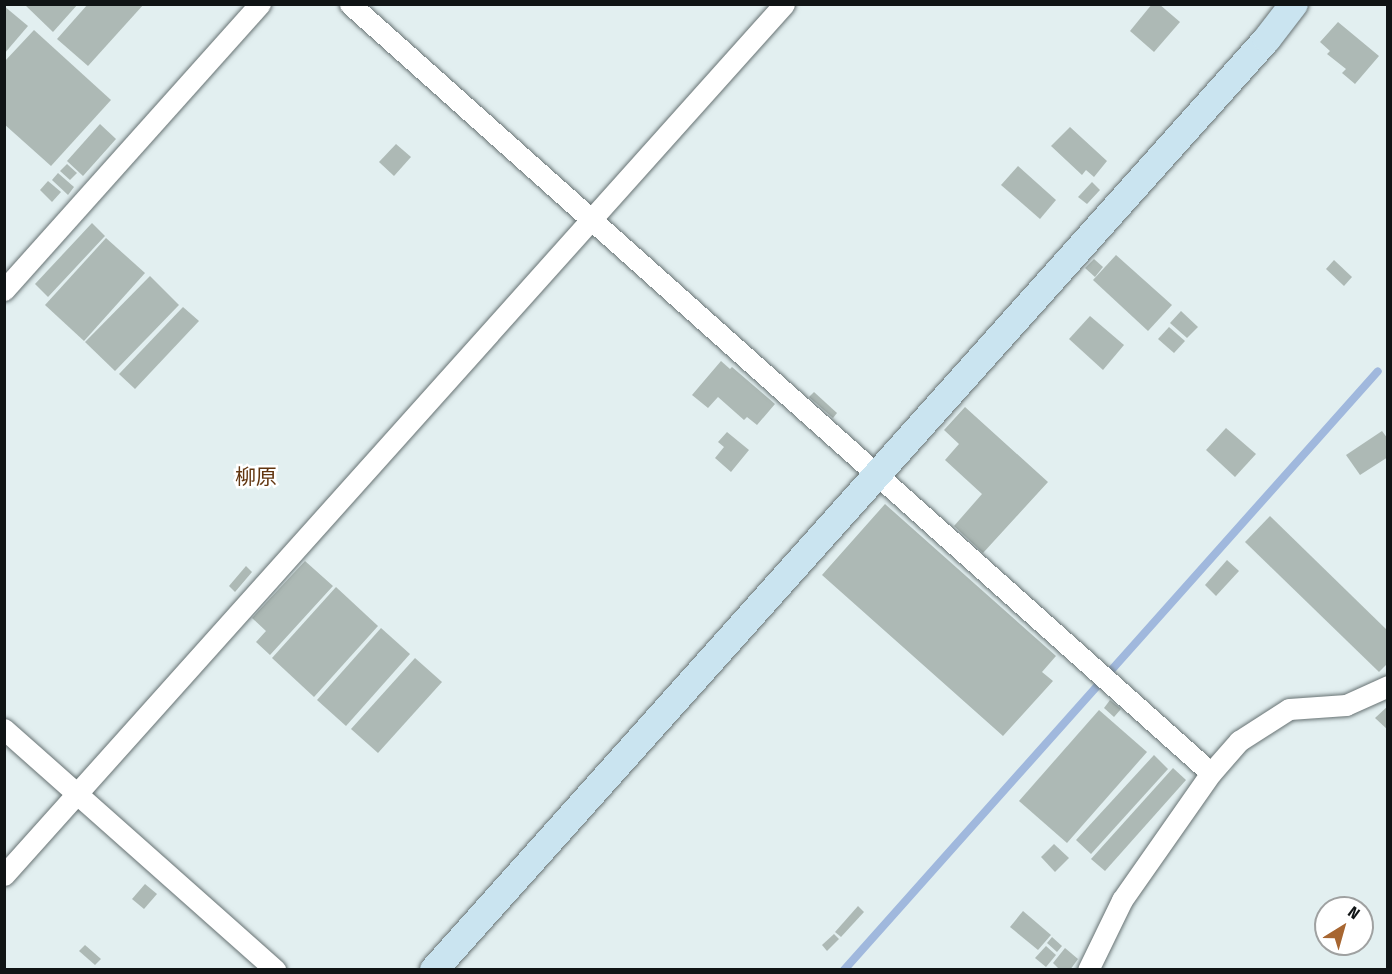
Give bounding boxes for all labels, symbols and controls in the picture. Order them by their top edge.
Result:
district label: 柳原 [235,464,277,490]
north arrow [1314,896,1374,956]
text: N [1344,902,1363,923]

